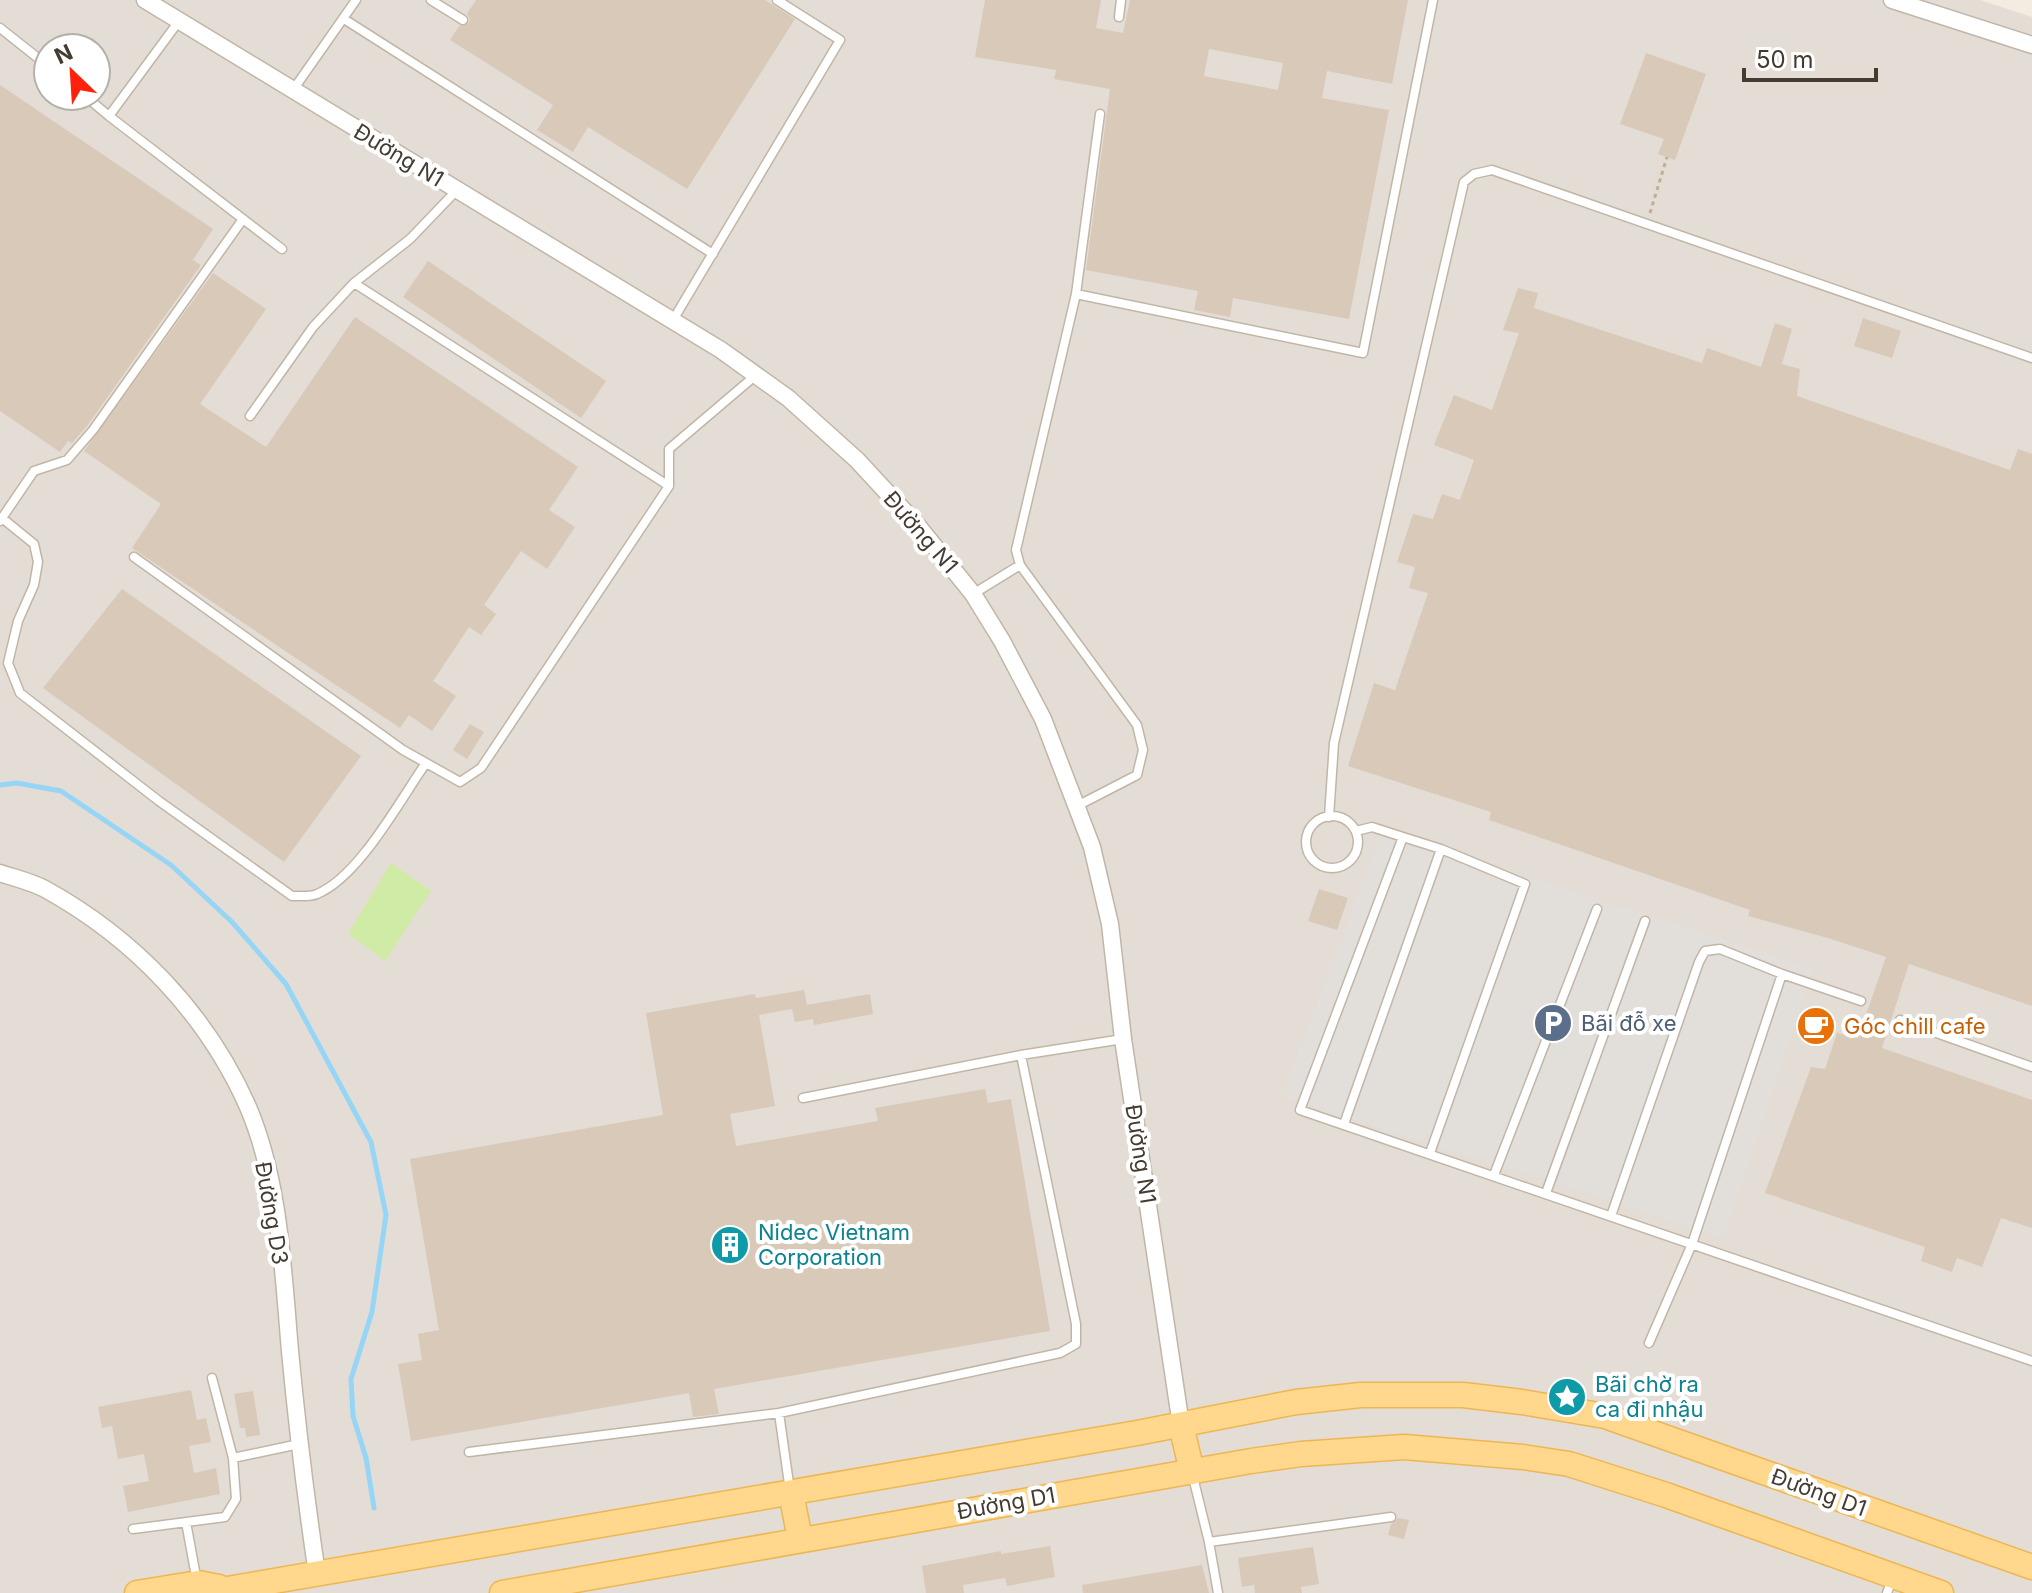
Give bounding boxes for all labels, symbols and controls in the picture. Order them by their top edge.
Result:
north arrow [32,32,112,112]
scale bar [1744,32,1876,82]
text: N [50,39,77,69]
text: 50 m [1756,45,1814,74]
street label: Đường N1 [349,118,449,192]
street label: Đường N1 [878,486,964,578]
parking icon: Bãi đỗ xe [1532,1002,1574,1044]
cafe icon: Góc chill cafe [1795,1005,1837,1047]
place label: Bãi đỗ xe [1581,1010,1676,1036]
place label: Góc chill cafe [1844,1013,1986,1039]
street label: Đường N1 [1120,1103,1162,1205]
street label: Đường D3 [250,1160,294,1266]
place label: Nidec Vietnam Corporation [758,1219,910,1270]
building icon: Nidec Vietnam Corporation [709,1224,751,1266]
place label: Bãi chờ ra ca đi nhậu [1595,1371,1703,1422]
place icon: Bãi chờ ra ca đi nhậu [1546,1376,1588,1418]
street label: Đường D1 [1768,1463,1870,1521]
street label: Đường D1 [955,1482,1057,1524]

